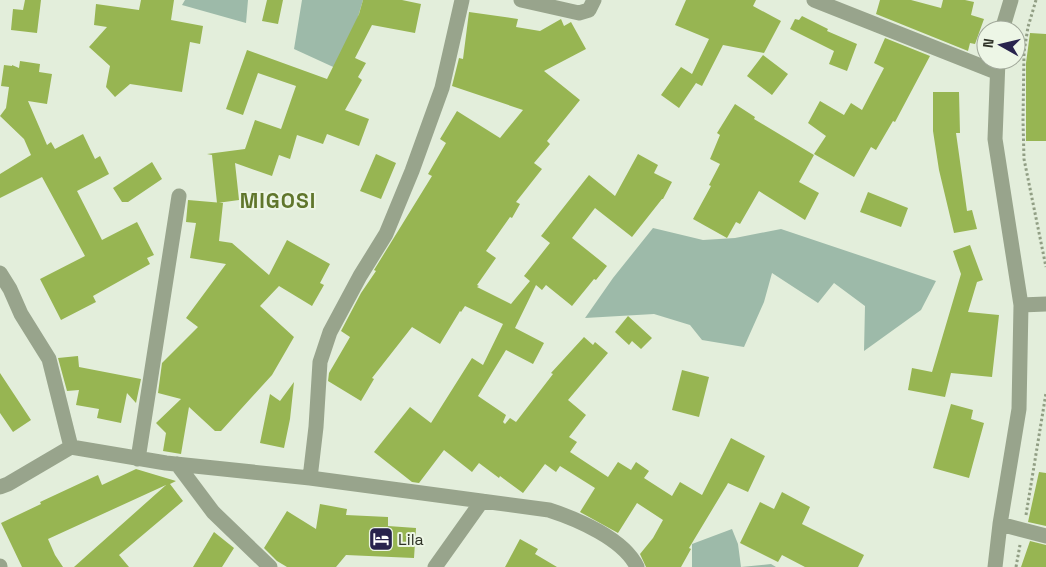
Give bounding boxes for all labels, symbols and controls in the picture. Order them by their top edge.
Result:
north arrow [976,20,1026,70]
text: N [979,37,998,49]
district label: MIGOSI [240,187,316,214]
hotel icon: Lila [368,526,394,552]
place label: Lila [398,529,424,550]

